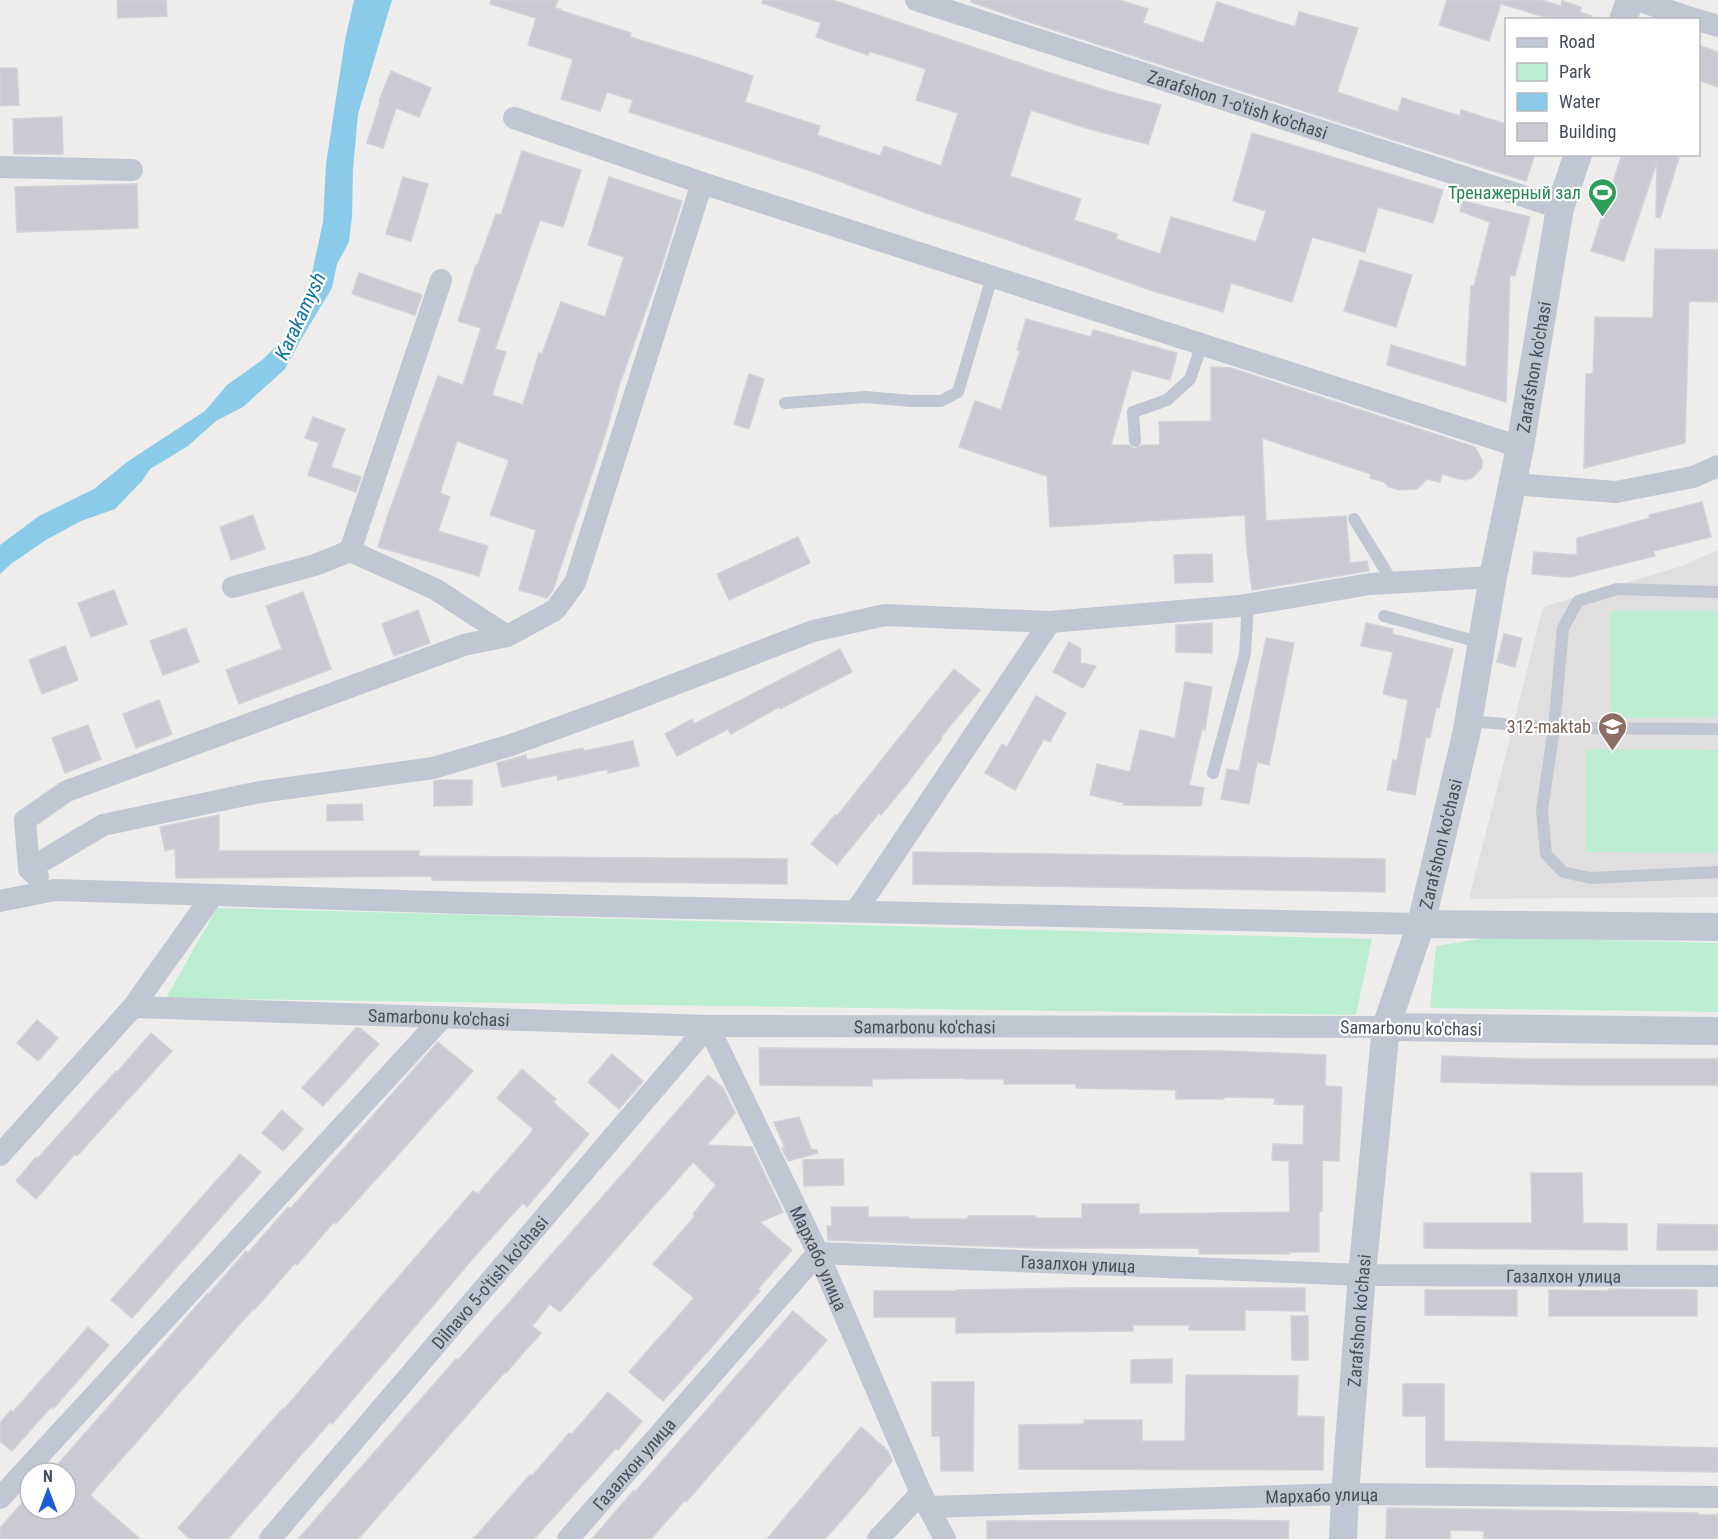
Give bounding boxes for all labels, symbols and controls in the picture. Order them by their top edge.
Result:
legend [1505,18,1700,156]
text: Road [1559,31,1595,52]
text: Park [1559,61,1591,82]
street label: Zarafshon 1-o'tish ko'chasi [1145,65,1330,143]
text: Water [1559,91,1601,112]
text: Building [1559,121,1616,142]
sports icon: Тренажерный зал [1586,176,1618,218]
place label: Тренажерный зал [1448,182,1581,203]
water label: Karakamysh [269,269,331,363]
street label: Zarafshon ko'chasi [1512,300,1555,434]
school or university icon: 312-maktab [1596,710,1628,752]
place label: 312-maktab [1507,716,1591,737]
street label: Zarafshon ko'chasi [1414,777,1466,911]
street label: Samarbonu ko'chasi [368,1004,510,1030]
street label: Samarbonu ko'chasi [854,1016,996,1037]
street label: Samarbonu ko'chasi [1340,1016,1482,1040]
street label: Мархабо улица [786,1202,852,1314]
street label: Dilnavo 5-o'tish ko'chasi [427,1211,552,1353]
street label: Газалхон улица [1020,1251,1136,1276]
street label: Zarafshon ko'chasi [1343,1253,1374,1388]
street label: Газалхон улица [1506,1265,1621,1286]
street label: Газалхон улица [588,1413,680,1514]
north arrow [18,1461,78,1521]
text: N [43,1467,53,1486]
street label: Мархабо улица [1265,1483,1378,1507]

